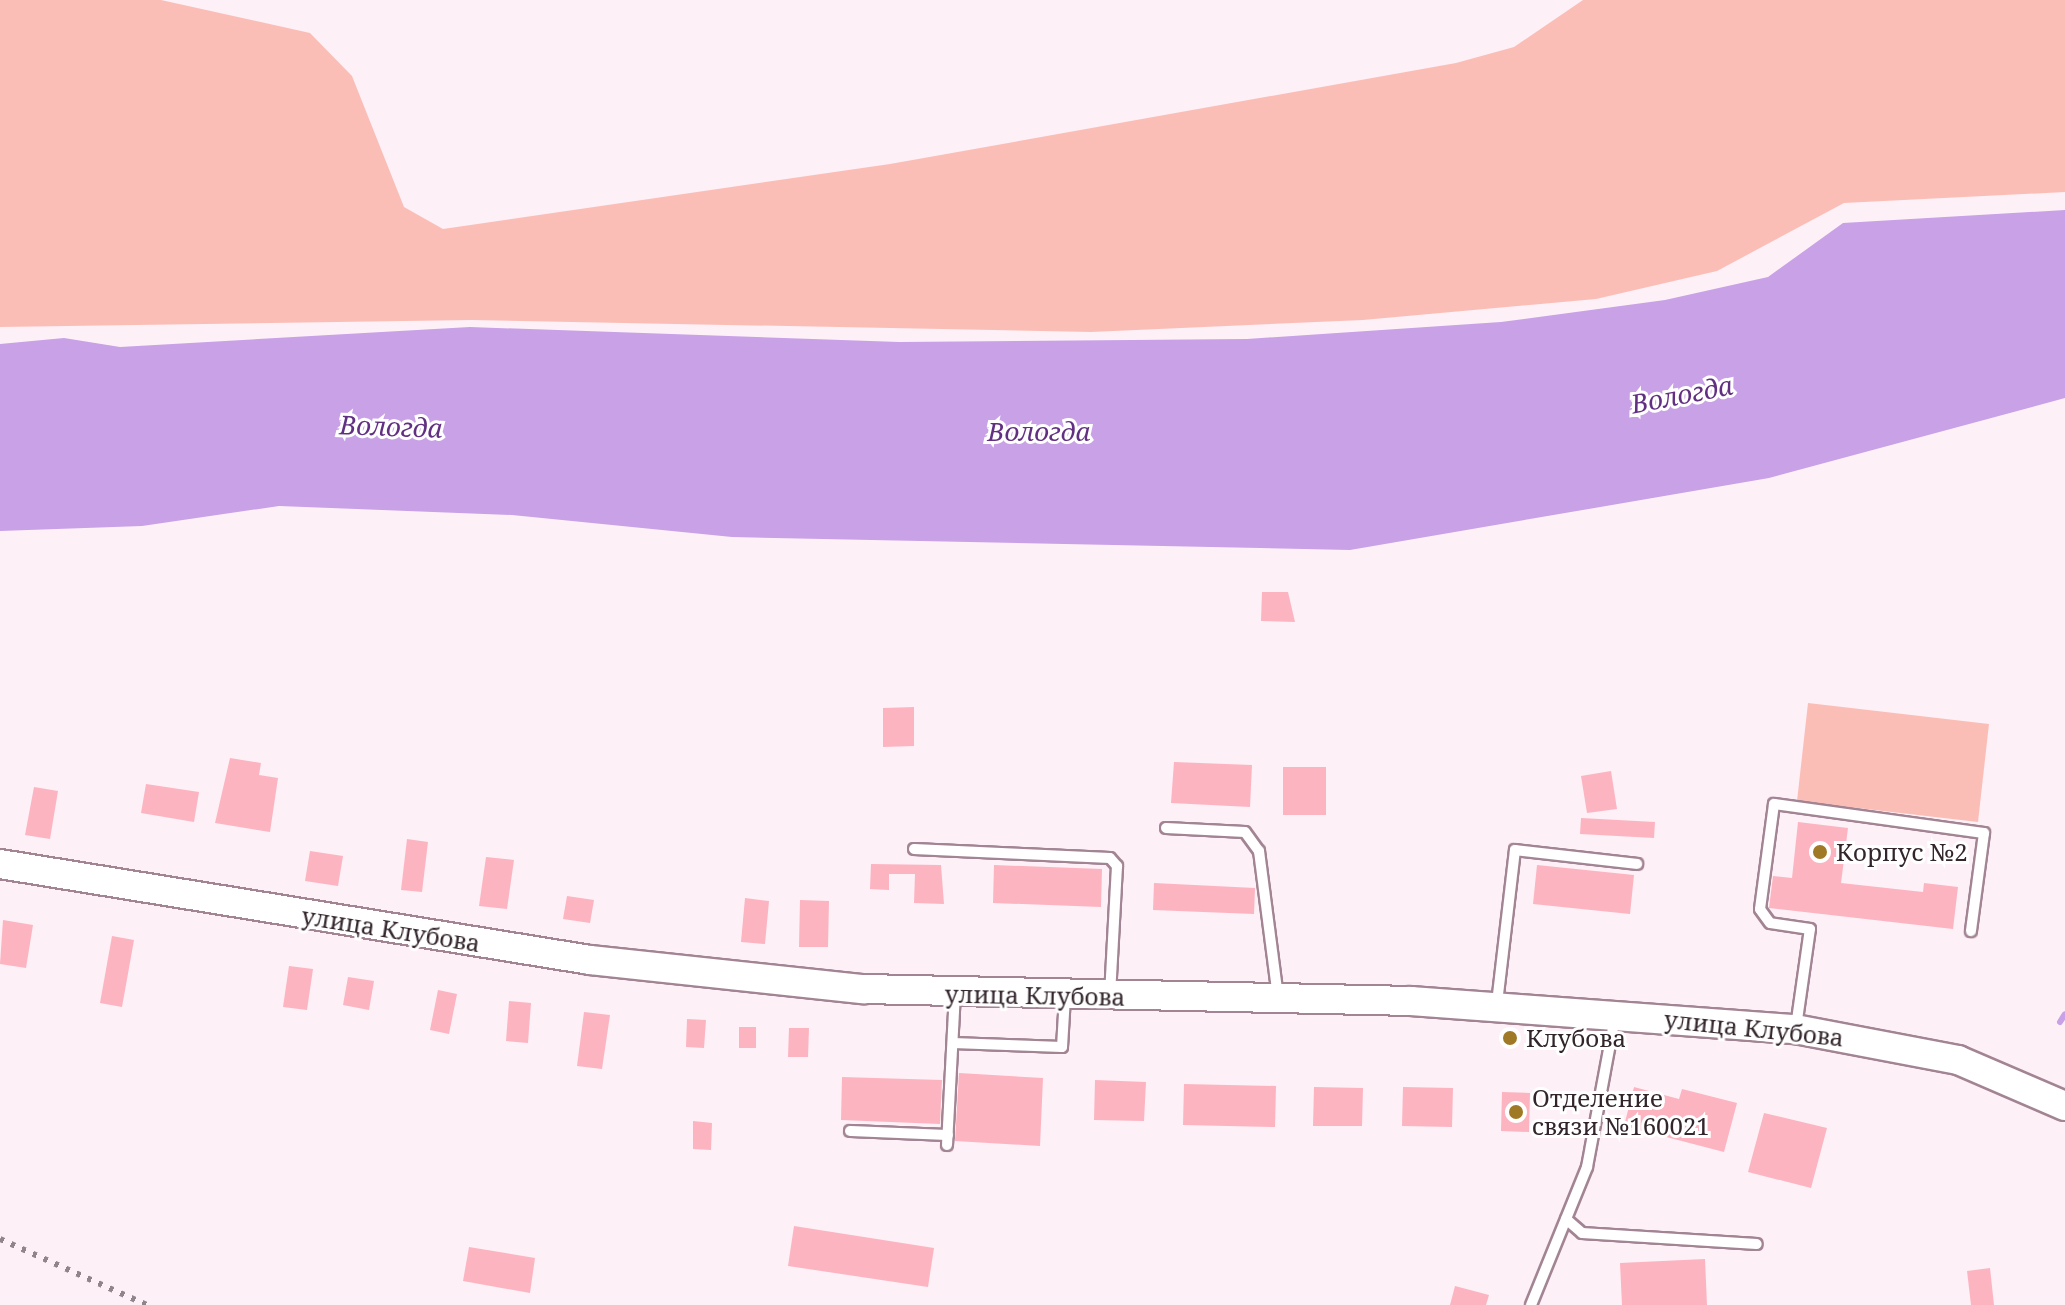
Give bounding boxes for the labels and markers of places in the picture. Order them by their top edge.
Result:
place label: Корпус №2 [1836,838,1968,866]
marker: Корпус №2 [1811,843,1829,861]
place label: Клубова [1526,1024,1626,1052]
marker: Клубова [1501,1029,1519,1047]
place label: Отделение связи №160021 [1532,1084,1710,1140]
marker: Отделение связи №160021 [1507,1103,1525,1121]

